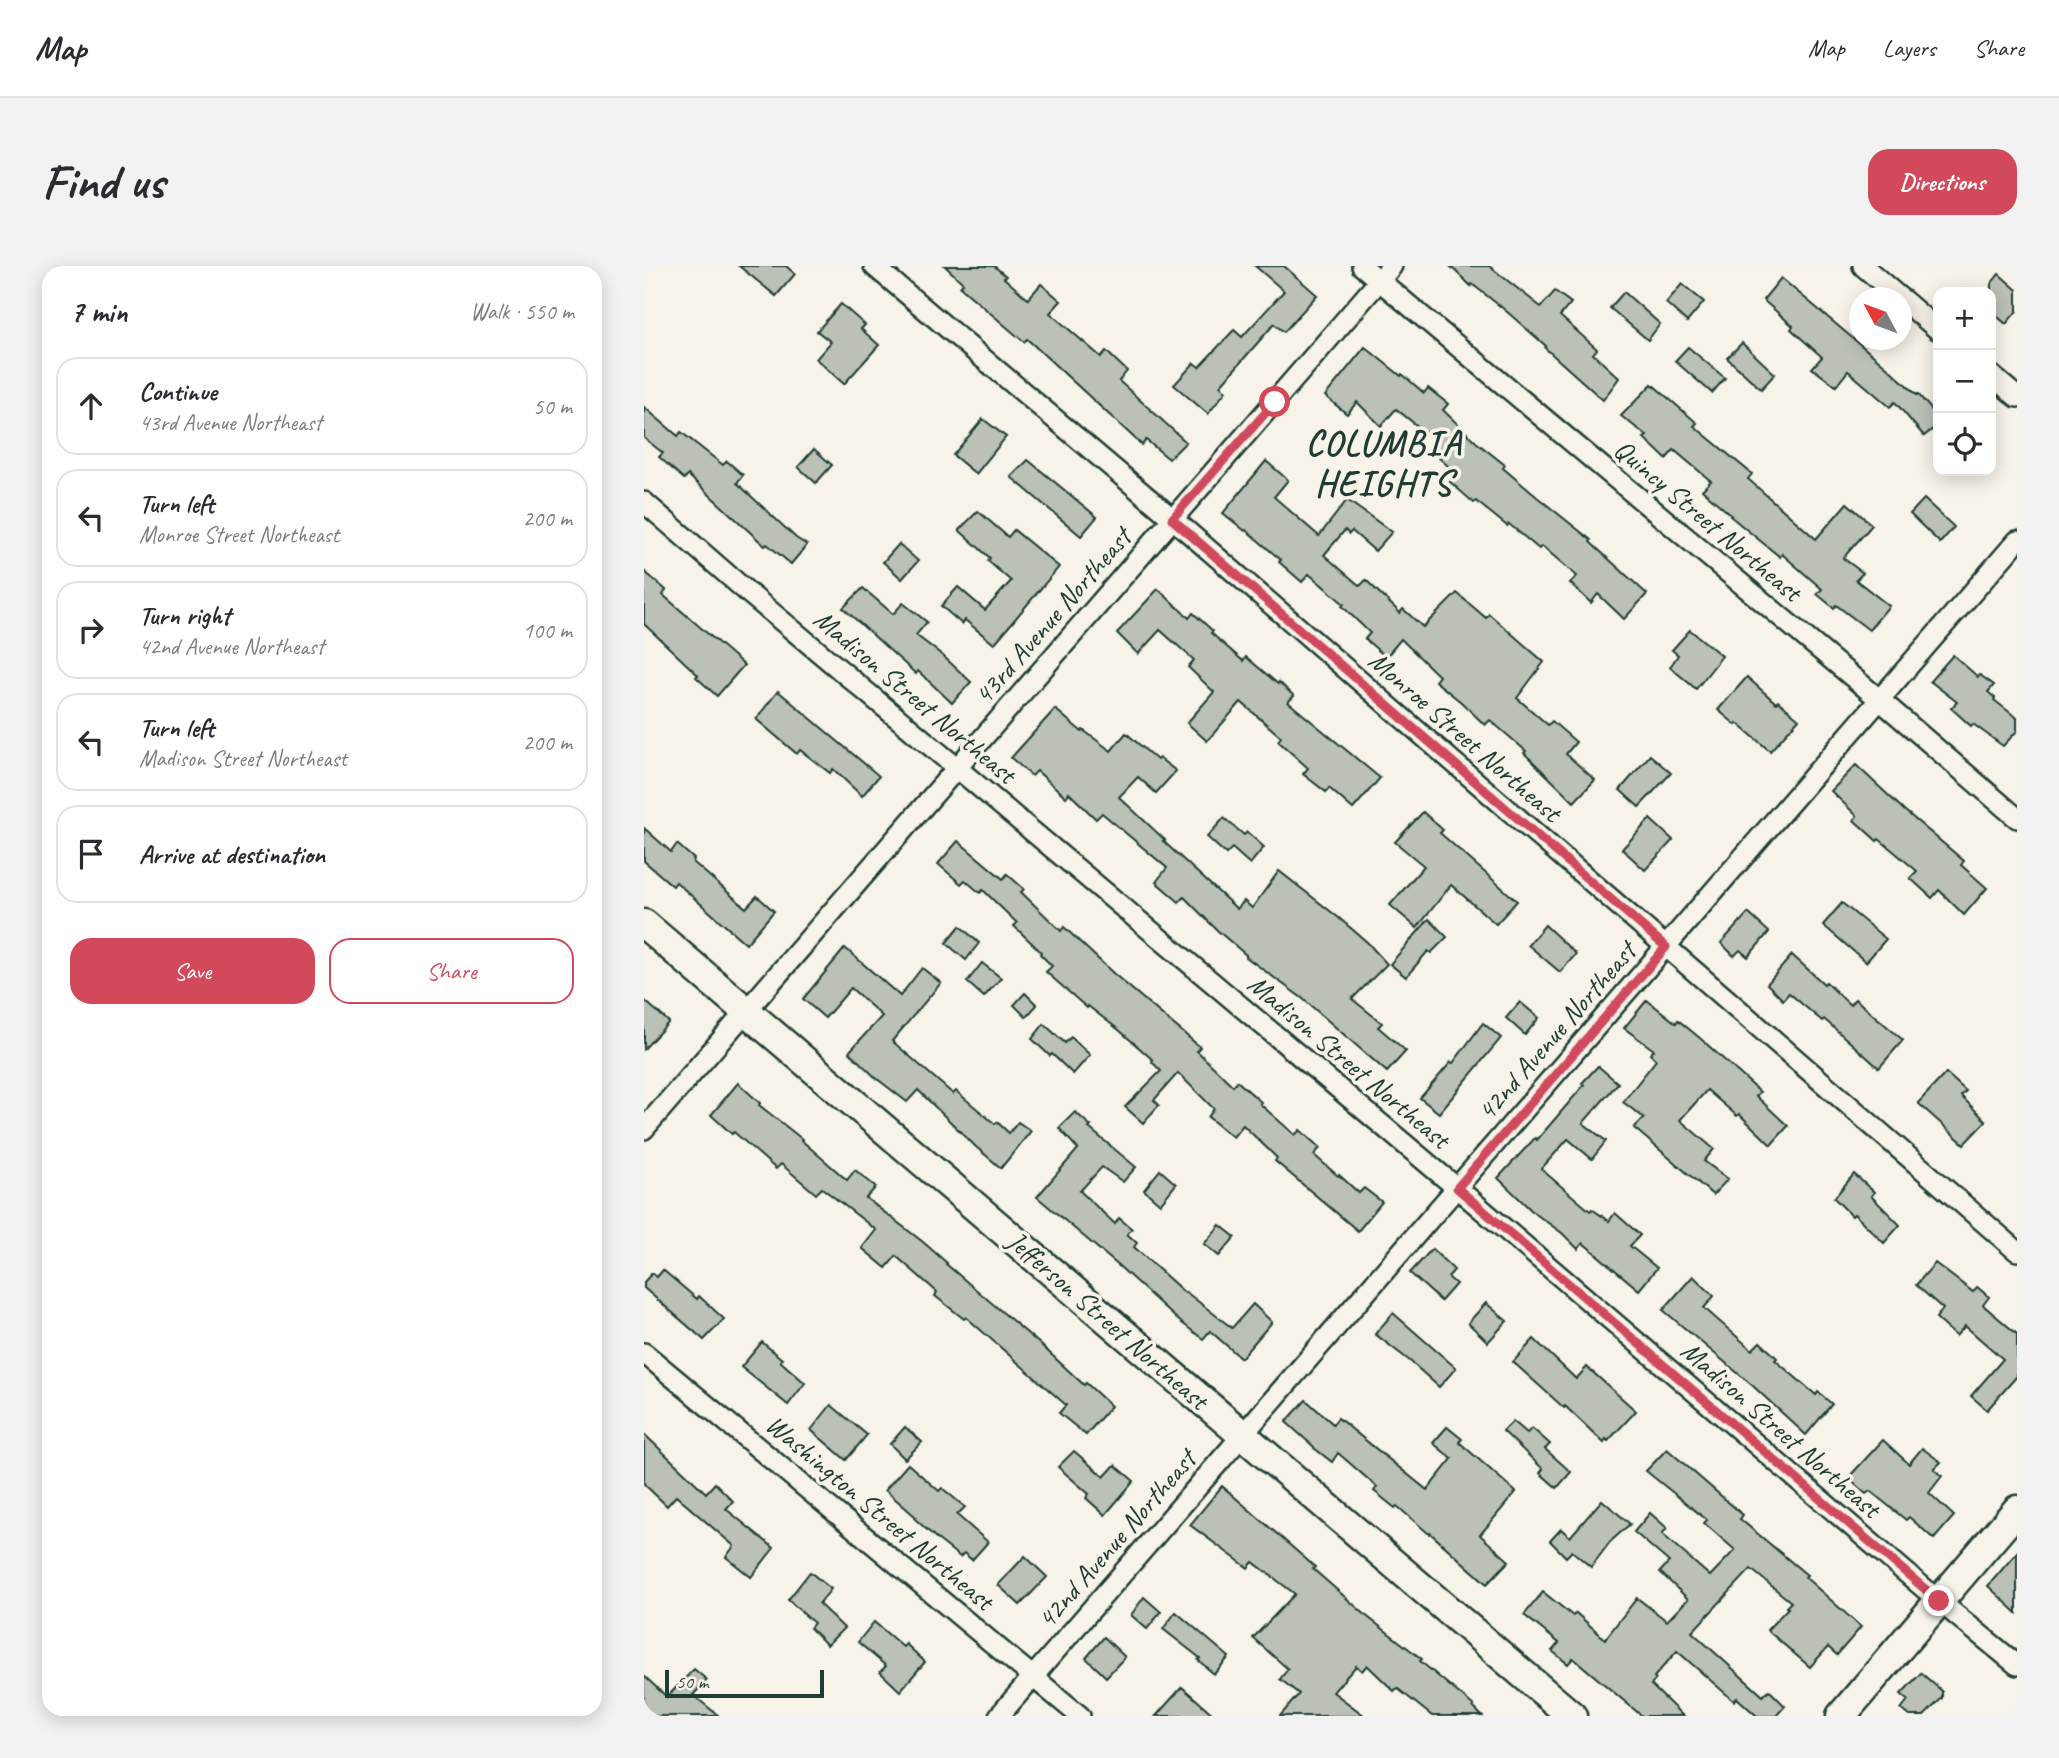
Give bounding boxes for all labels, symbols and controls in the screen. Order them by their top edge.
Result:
text: Map [35,27,86,69]
text: Map [1808,33,1845,63]
text: Layers [1883,33,1936,63]
text: Share [1974,33,2024,63]
button: Directions [1868,149,2017,215]
text: Find us [42,151,164,213]
north arrow [1849,287,1912,350]
map controls [1933,287,1996,476]
button: + [1933,287,1996,350]
text: 7 min [70,293,127,331]
text: Walk · 550 m [470,297,574,326]
button: − [1933,350,1996,413]
text: Continue [139,375,217,408]
route start [1259,386,1290,417]
icon: ahead [72,387,110,425]
text: 50 m [533,392,572,421]
text: 43rd Avenue Northeast [139,408,322,437]
button: locate [1933,413,1996,476]
district label: COLUMBIA HEIGHTS [1306,421,1462,506]
street label: Quincy Street Northeast [1607,431,1811,610]
text: Turn left [139,487,214,520]
icon: left [72,499,110,537]
text: 200 m [523,504,572,533]
street label: 43rd Avenue Northeast [966,518,1141,712]
text: Monroe Street Northeast [139,520,339,549]
text: Turn right [139,599,230,632]
street label: Madison Street Northeast [807,601,1025,792]
icon: right [72,611,110,649]
text: 100 m [523,616,572,645]
text: 42nd Avenue Northeast [139,632,324,661]
street label: Monroe Street Northeast [1362,643,1570,831]
text: Turn left [139,711,214,744]
icon: left [72,723,110,761]
text: 200 m [523,728,572,757]
text: Madison Street Northeast [139,744,347,773]
icon: arrive [72,835,110,873]
text: Arrive at destination [139,838,325,871]
street label: 42nd Avenue Northeast [1469,932,1646,1127]
button: Save [70,938,315,1004]
button: Share [329,938,574,1004]
street label: Madison Street Northeast [1241,966,1459,1157]
street label: Jefferson Street Northeast [999,1222,1218,1419]
street label: Madison Street Northeast [1674,1333,1890,1527]
street label: Washington Street Northeast [759,1406,1003,1619]
street label: 42nd Avenue Northeast [1029,1440,1206,1635]
route end [1923,1585,1954,1616]
scale bar [665,1667,824,1699]
text: 50 m [676,1670,708,1694]

